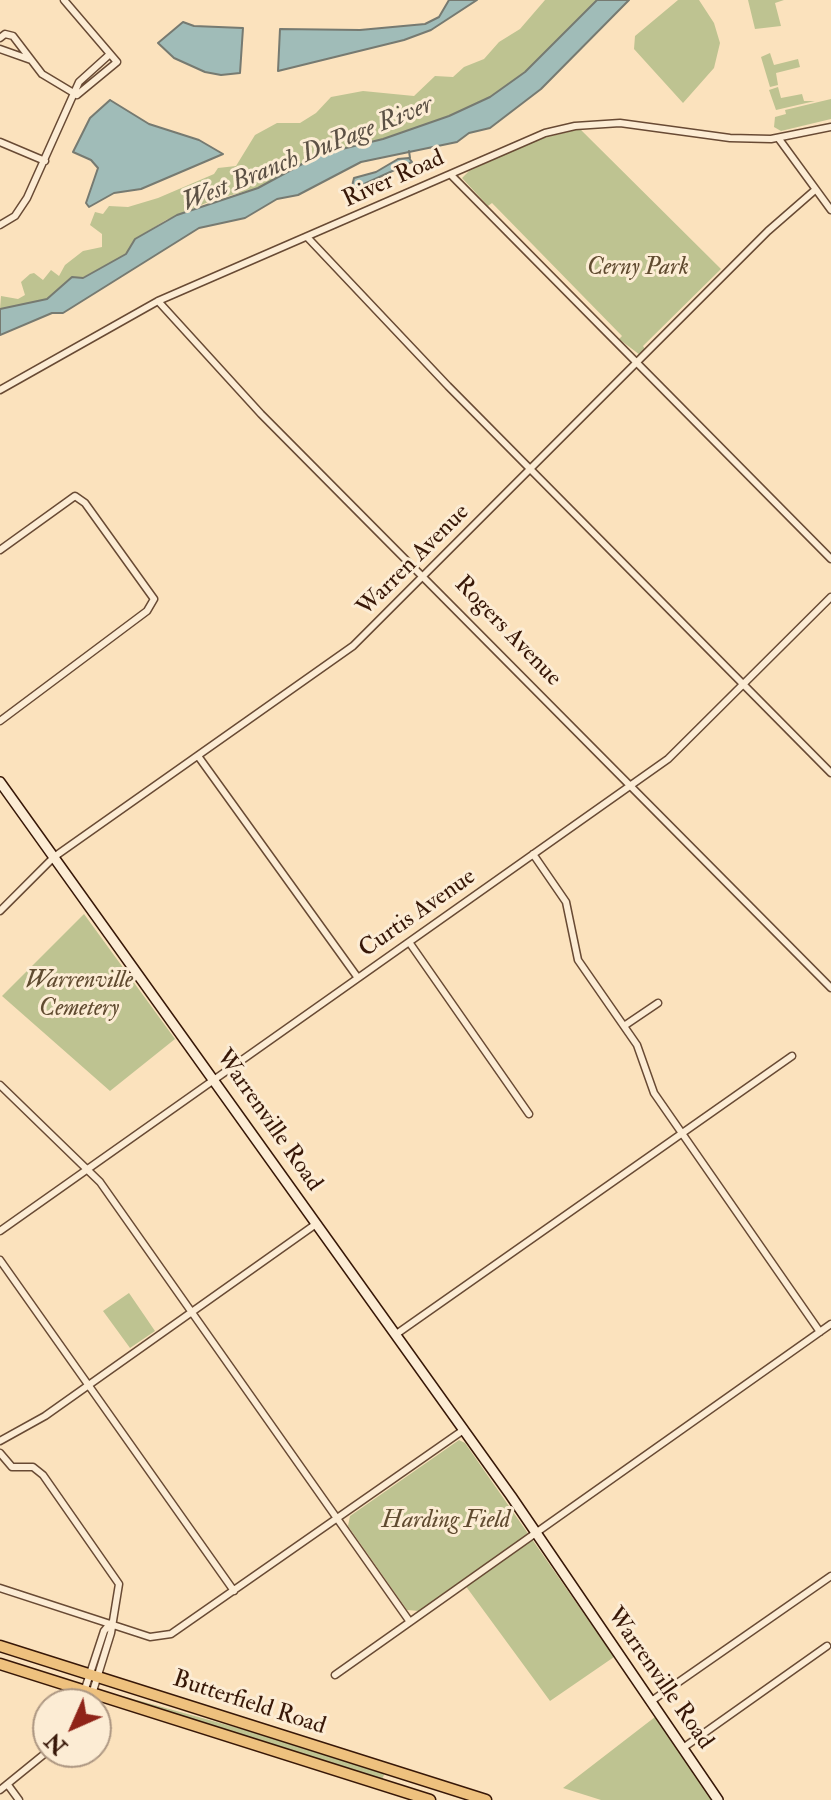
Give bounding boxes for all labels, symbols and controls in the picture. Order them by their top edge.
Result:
water label: West Branch DuPage River [178,90,438,220]
street label: River Road [339,145,449,215]
park label: Cerny Park [587,255,689,283]
street label: Warren Avenue [352,499,476,623]
street label: Rogers Avenue [447,571,567,693]
street label: Curtis Avenue [354,863,482,965]
park label: Warrenville Cemetery [25,968,133,1024]
street label: Warrenville Road [209,1045,327,1197]
park label: Harding Field [382,1508,510,1536]
street label: Warrenville Road [600,1603,718,1755]
street label: Butterfield Road [169,1666,329,1742]
north arrow [32,1688,112,1768]
text: N [40,1727,73,1760]

